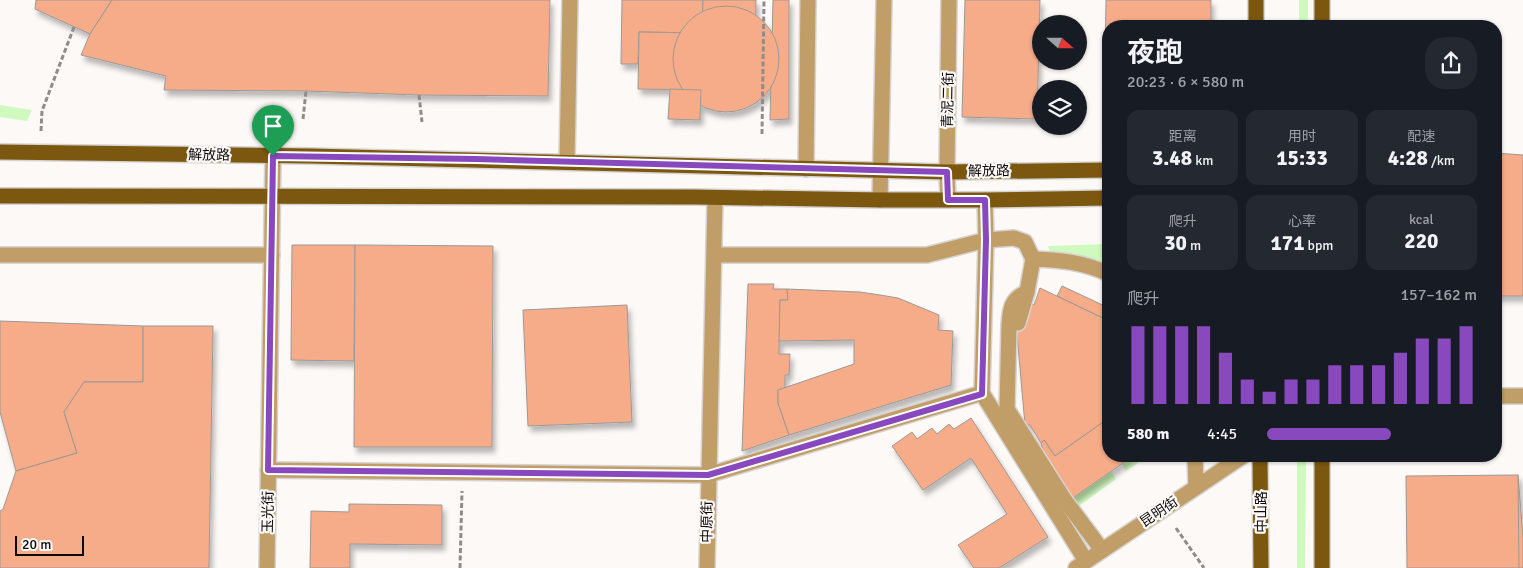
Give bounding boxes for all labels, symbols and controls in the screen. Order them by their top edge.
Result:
north arrow [1032,15,1088,70]
map controls [1032,15,1087,135]
text: 夜跑 [1127,36,1183,70]
button: share [1425,37,1477,89]
street label: 青泥二街 [939,72,957,128]
text: 20:23 · 6 × 580 m [1127,72,1244,92]
button: layers [1032,80,1087,135]
pin [252,105,294,156]
icon: arrive [259,112,287,140]
text: 距离 [1169,128,1197,145]
text: 用时 [1288,128,1316,145]
text: 配速 [1407,128,1435,145]
text: 3.48 [1152,145,1192,171]
text: 15:33 [1276,145,1328,171]
text: 4:28 [1388,145,1428,171]
street label: 解放路 [188,146,230,164]
text: km [1192,152,1213,169]
text: /km [1428,152,1455,169]
street label: 解放路 [968,162,1010,180]
text: kcal [1409,211,1434,228]
text: 爬升 [1169,213,1197,230]
text: 心率 [1288,213,1316,230]
text: 220 [1404,228,1438,254]
text: 30 [1164,230,1187,256]
text: 171 [1270,230,1304,256]
text: m [1187,237,1201,254]
text: bpm [1304,237,1334,254]
text: 157–162 m [1400,285,1477,305]
text: 爬升 [1127,289,1159,309]
text: 580 m [1127,424,1169,444]
text: 4:45 [1207,424,1237,444]
street label: 玉光街 [259,491,277,533]
street label: 中山路 [1253,491,1270,533]
street label: 昆明街 [1137,493,1181,531]
street label: 中原街 [698,501,716,543]
scale bar [15,533,84,556]
text: 20 m [22,536,51,553]

